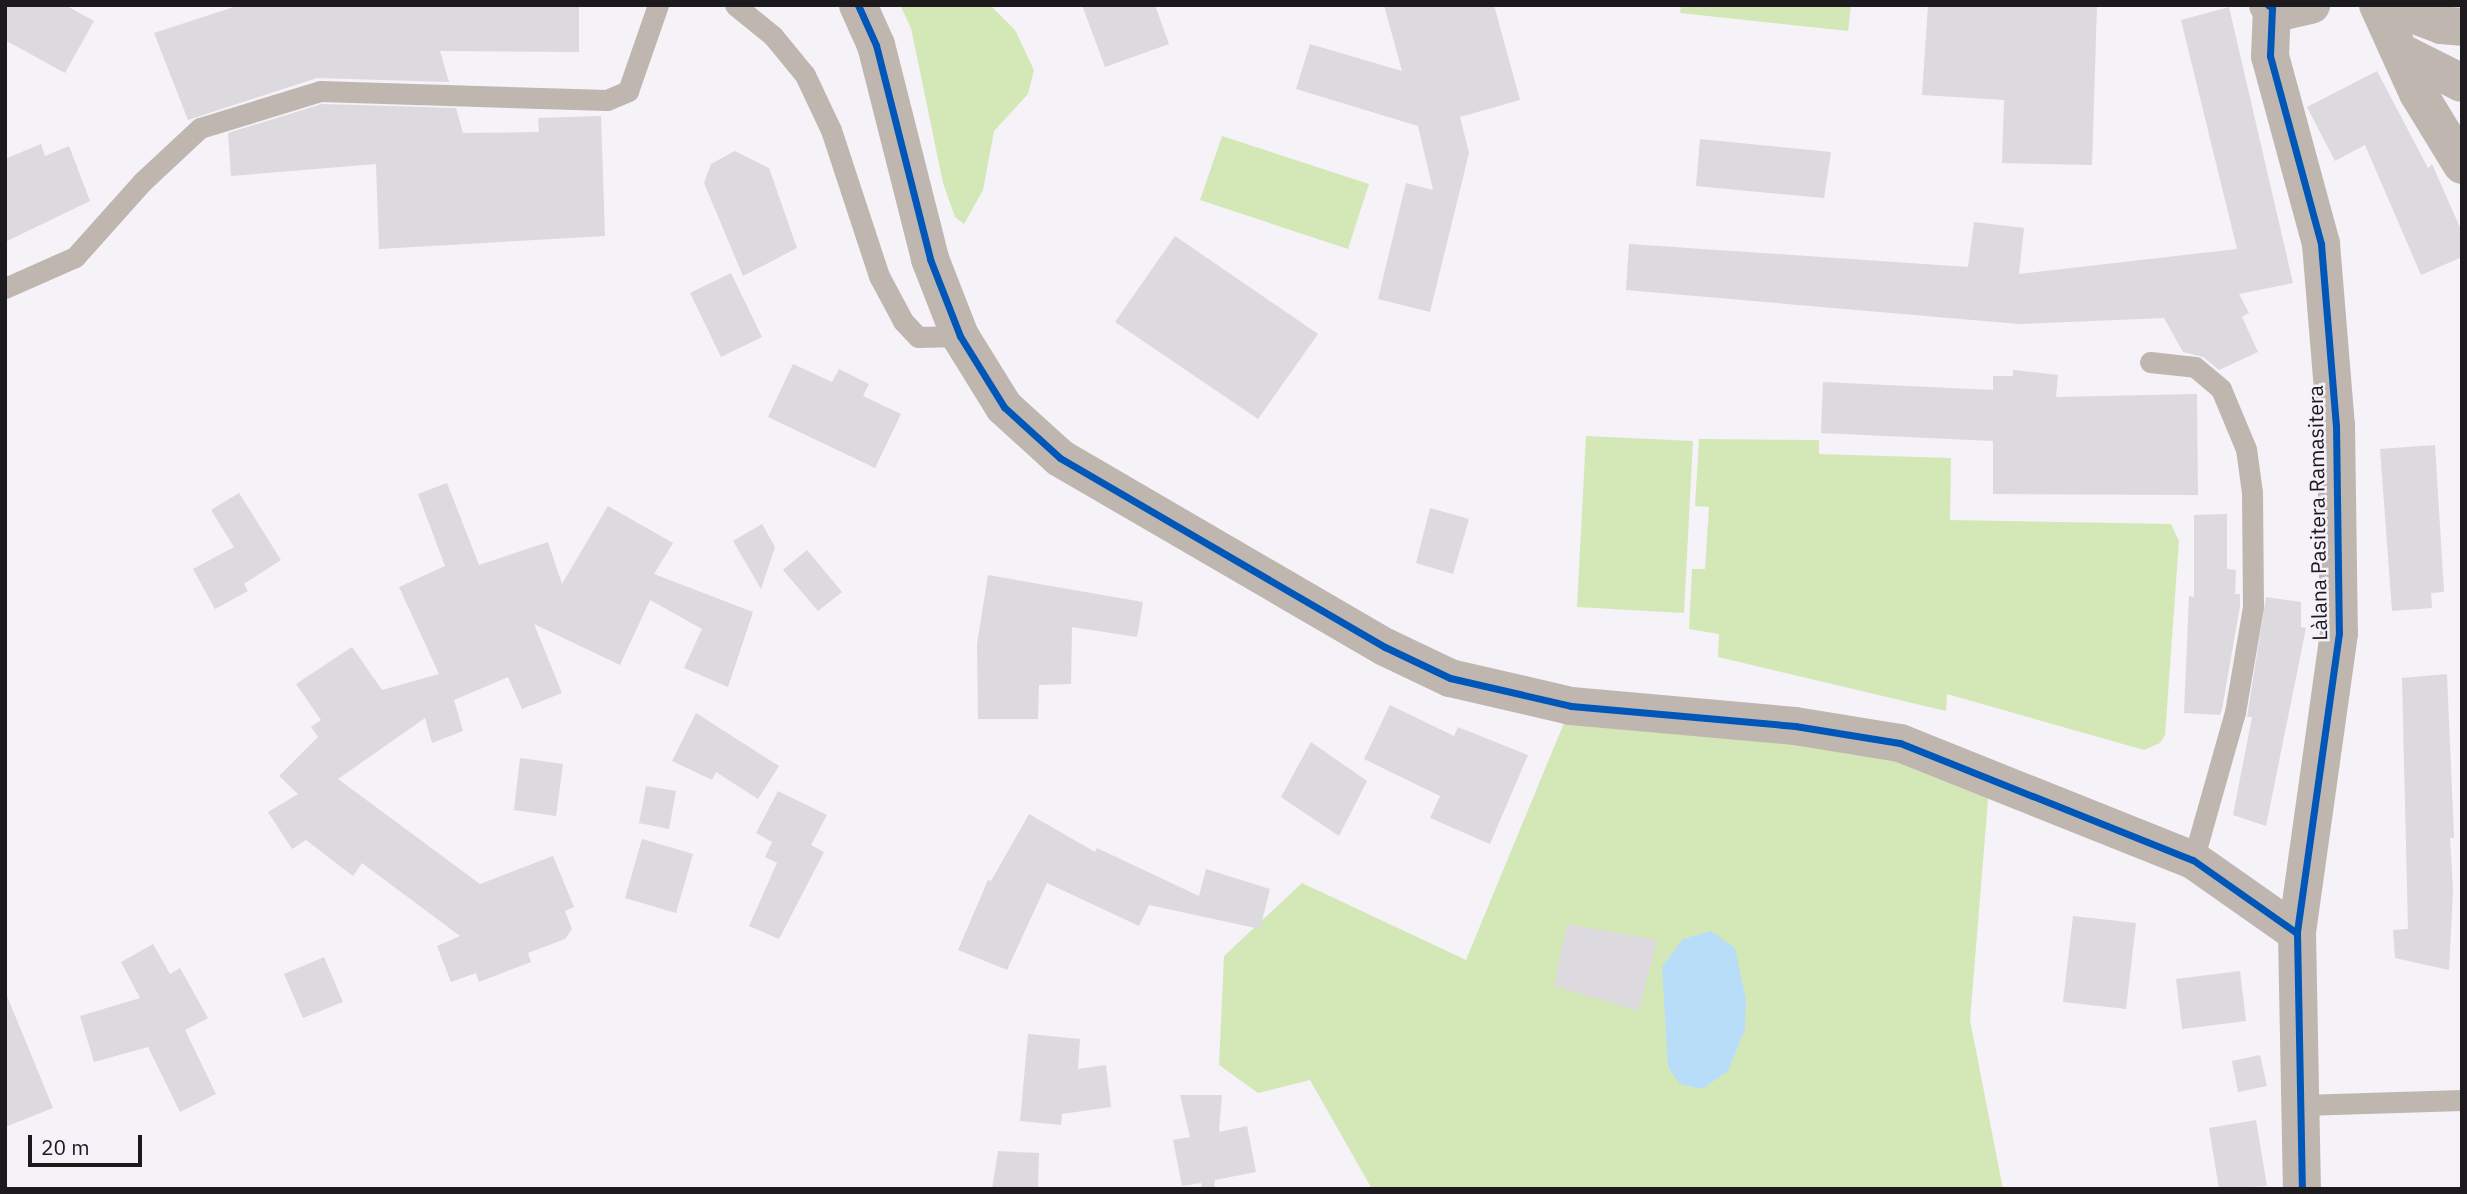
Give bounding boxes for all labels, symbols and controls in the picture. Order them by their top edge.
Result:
street label: Làlana Pasitera Ramasitera [2302,385,2332,641]
scale bar [32,1120,145,1164]
text: 20 m [41,1133,90,1161]

